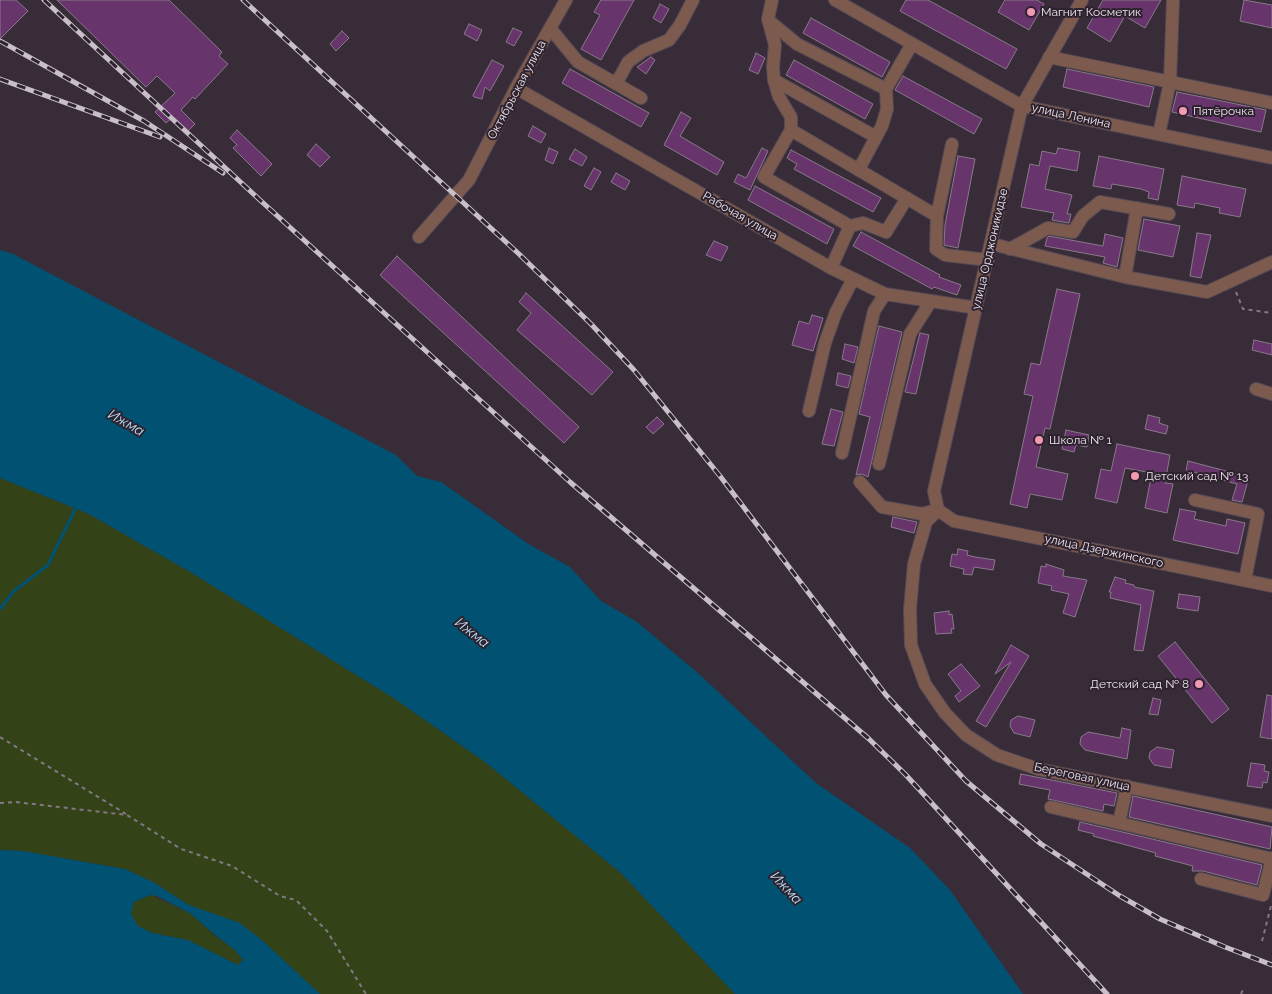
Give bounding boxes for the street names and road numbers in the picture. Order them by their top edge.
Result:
street label: Октябрьская улица [485,38,549,142]
street label: улица Ленина [1030,101,1112,131]
street label: улица Орджоникидзе [969,187,1011,311]
street label: Рабочая улица [700,189,780,243]
street label: улица Дзержинского [1043,531,1165,571]
street label: Береговая улица [1033,760,1131,794]

